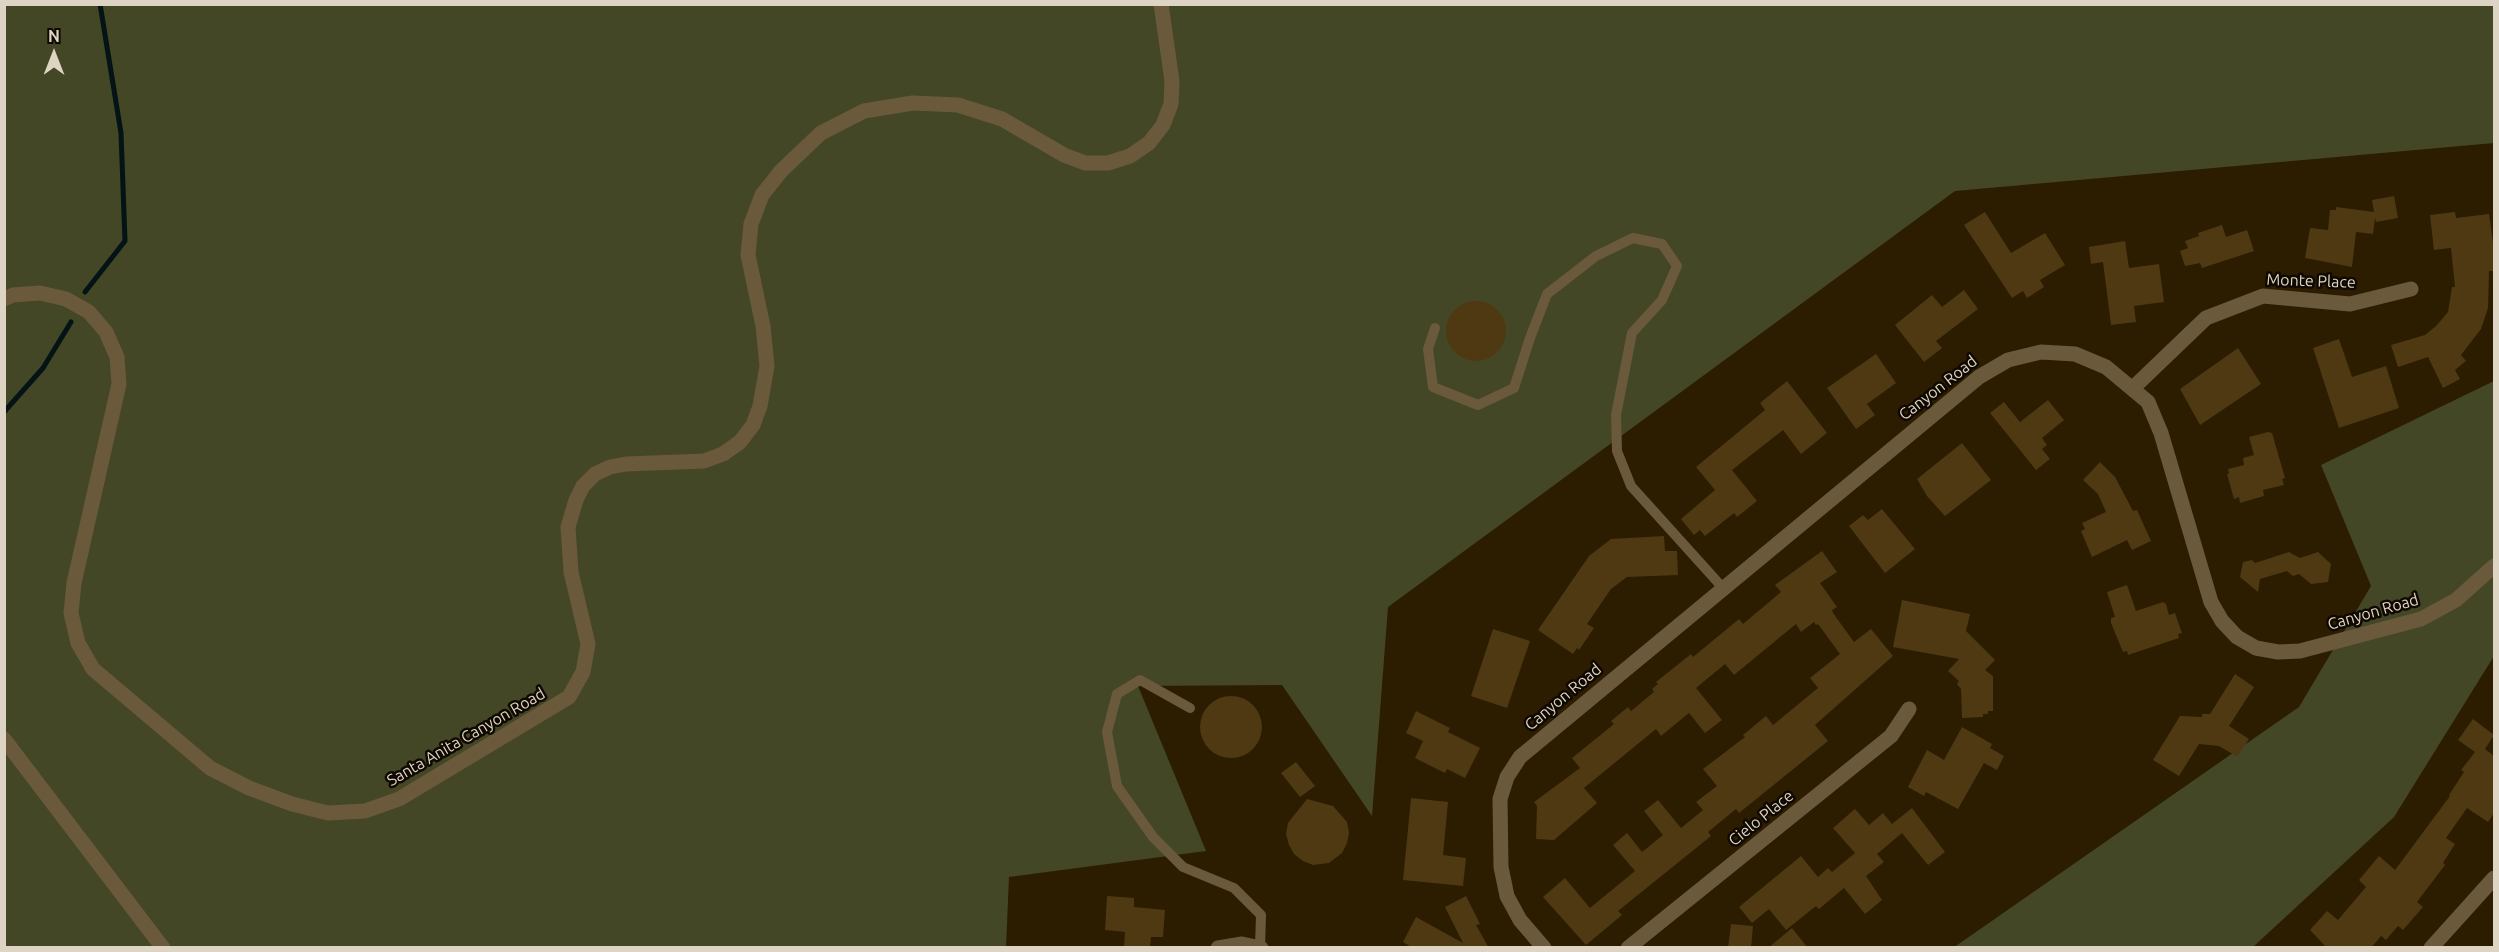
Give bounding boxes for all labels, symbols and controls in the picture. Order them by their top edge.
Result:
north arrow [24,24,84,84]
text: N [48,27,60,45]
street label: Monte Place [2266,270,2356,292]
street label: Canyon Road [1895,352,1981,424]
street label: Canyon Road [2325,590,2421,634]
street label: Canyon Road [1521,660,1605,734]
street label: Santa Anita Canyon Road [384,684,548,790]
street label: Cielo Place [1725,786,1797,850]

